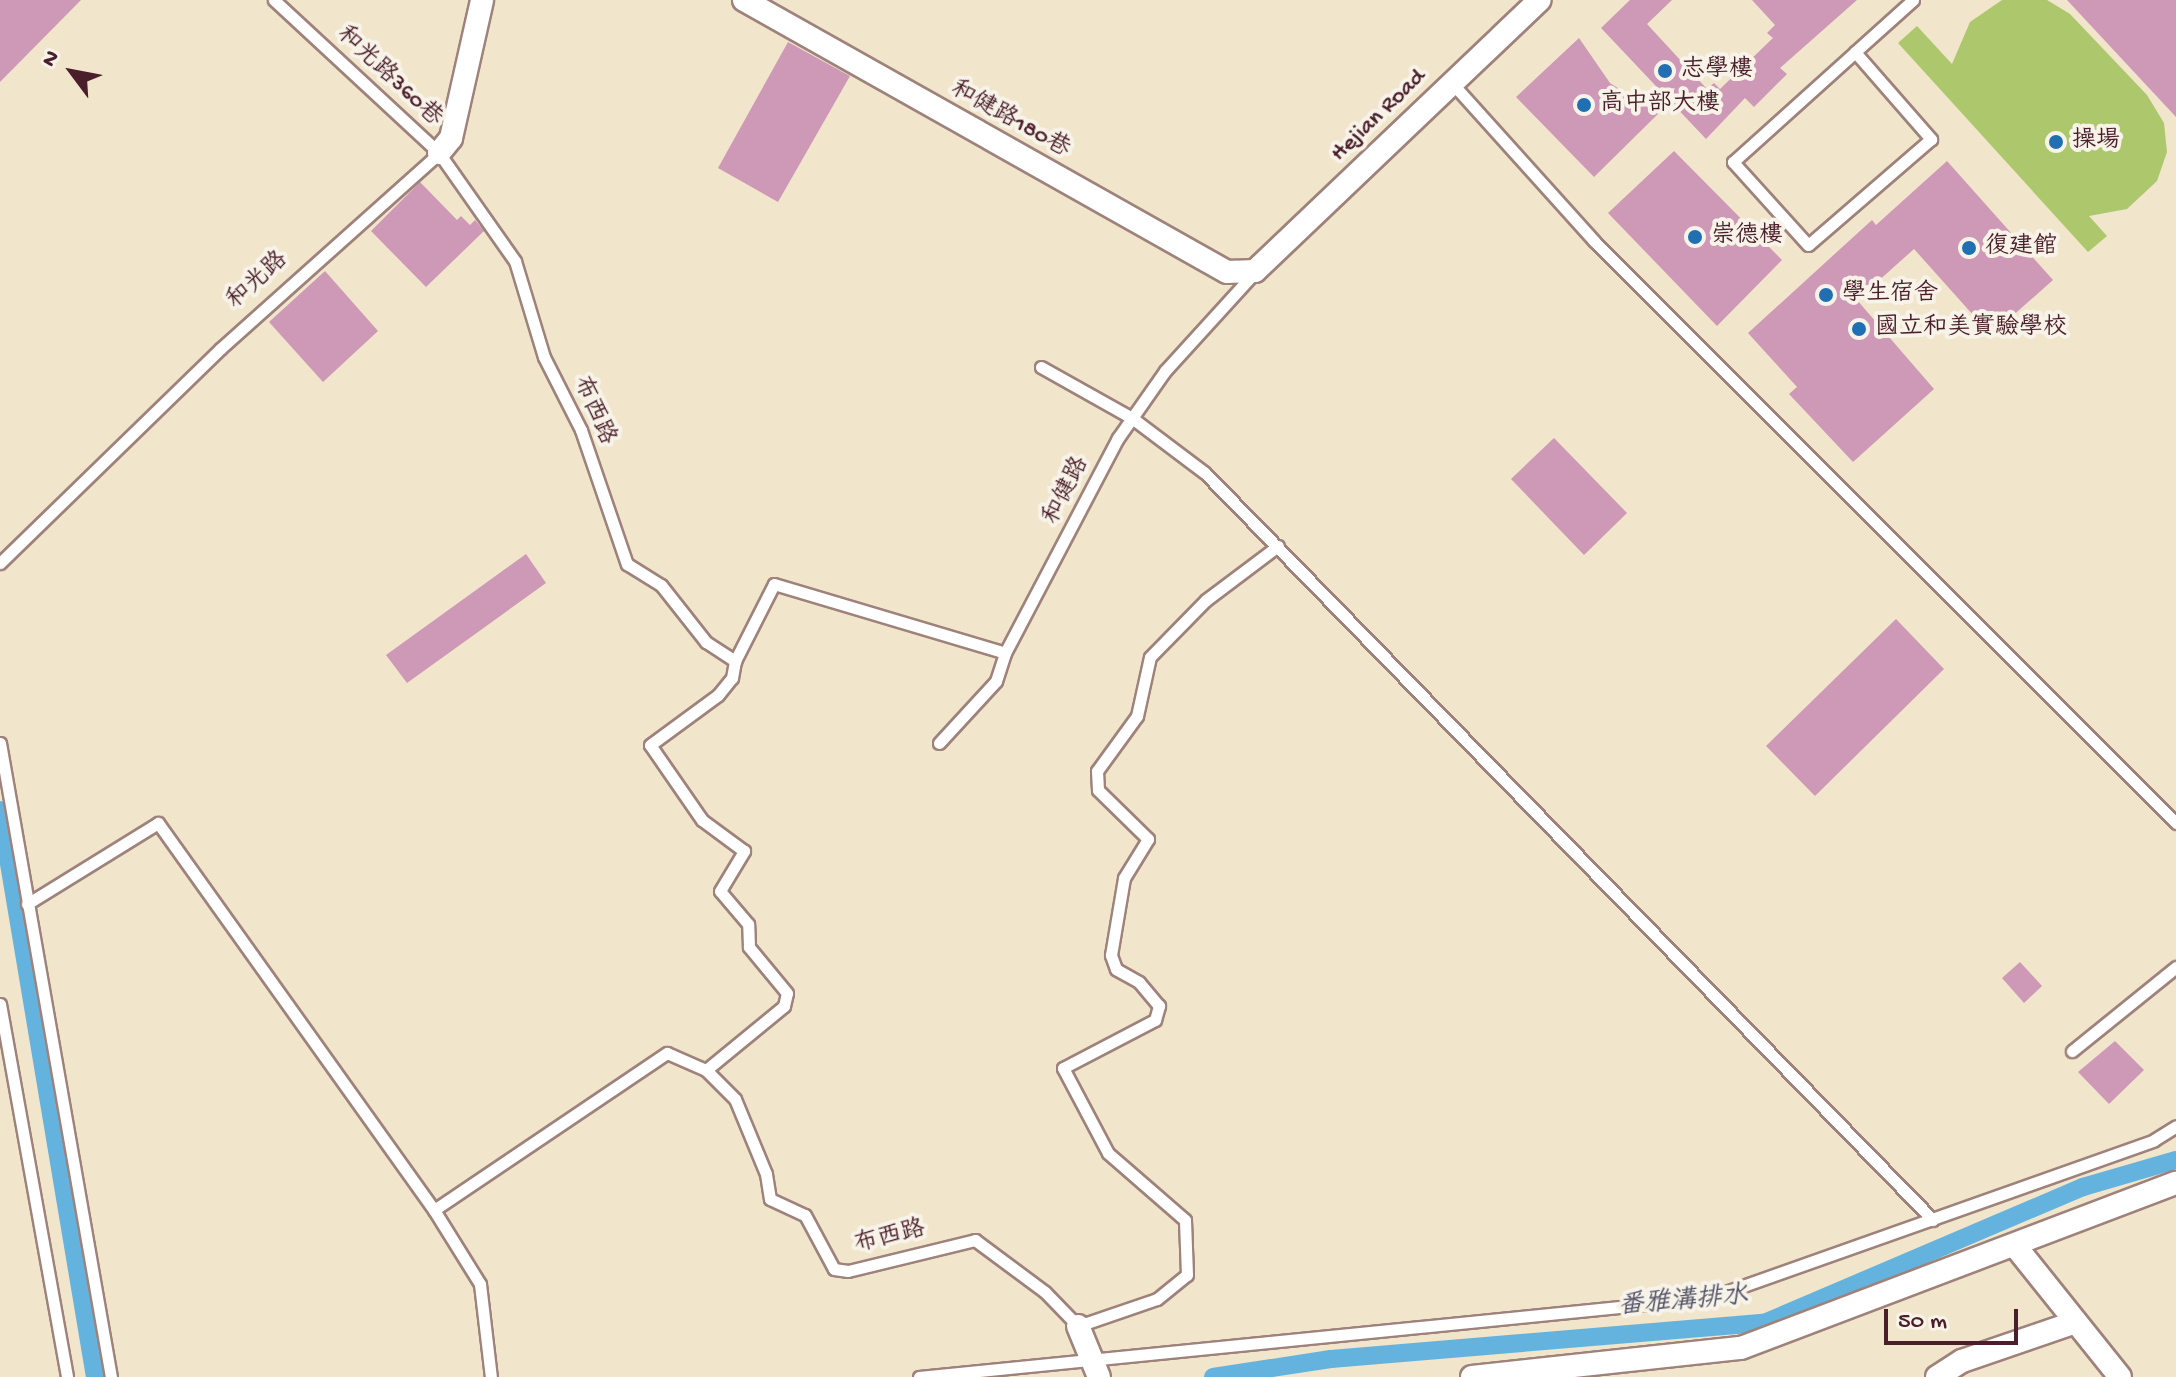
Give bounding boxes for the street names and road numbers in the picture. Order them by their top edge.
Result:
street label: 和光路360巷 [330,21,448,133]
street label: Hejian Road [1325,64,1433,168]
street label: 和健路180巷 [945,75,1075,165]
street label: 和光路 [222,246,294,316]
street label: 布西路 [565,372,621,450]
street label: 和健路 [1038,452,1096,530]
street label: 布西路 [852,1215,928,1261]

